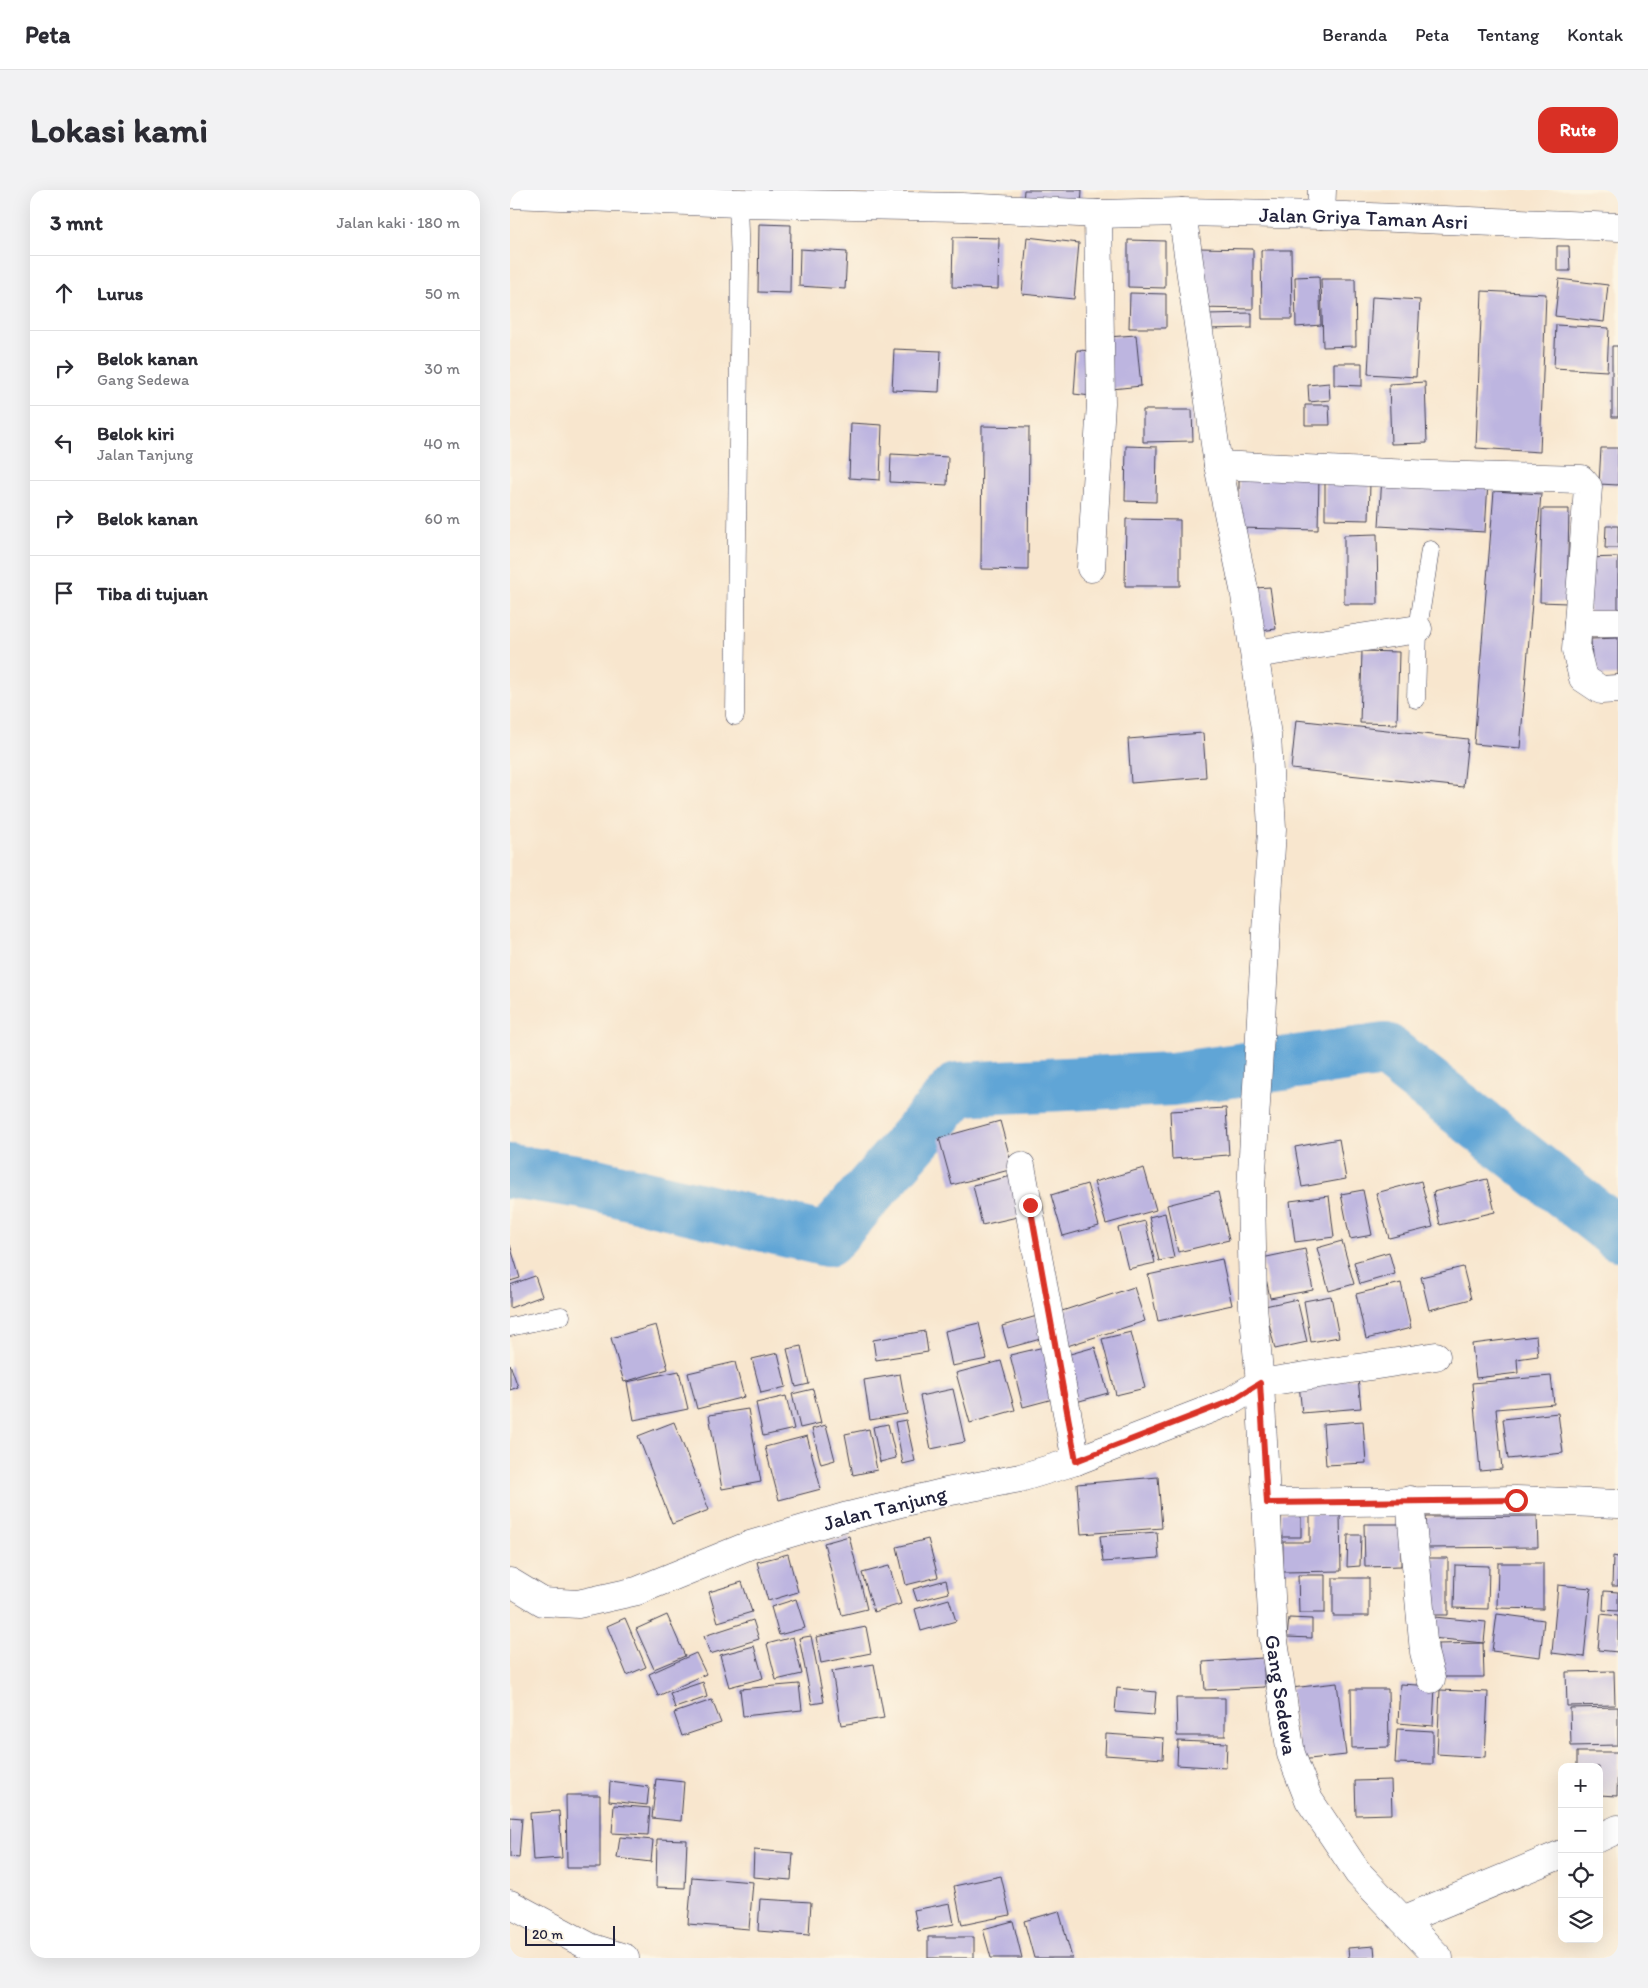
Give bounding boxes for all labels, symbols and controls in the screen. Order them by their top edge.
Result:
text: Peta [25,20,70,49]
text: Beranda [1322,24,1387,46]
text: Peta [1415,24,1449,46]
text: Tentang [1477,24,1539,46]
text: Kontak [1567,24,1623,46]
button: Rute [1538,107,1618,153]
text: Lokasi kami [30,109,208,151]
street label: Jalan Griya Taman Asri [1259,201,1469,233]
text: 3 mnt [50,210,103,235]
text: Jalan kaki · 180 m [337,213,460,232]
icon: ahead [50,279,78,307]
text: Lurus [97,282,143,305]
text: 50 m [425,284,460,303]
text: Belok kanan [97,347,198,370]
icon: right [50,354,78,382]
text: 30 m [424,359,460,378]
text: Gang Sedewa [97,370,189,389]
text: Belok kiri [97,422,174,445]
icon: left [50,429,78,457]
text: 40 m [423,434,460,453]
text: Jalan Tanjung [97,445,193,464]
icon: right [50,504,78,532]
text: Belok kanan [97,507,198,530]
text: 60 m [425,509,460,528]
icon: arrive [50,579,78,607]
text: Tiba di tujuan [97,582,208,605]
route end [1019,1194,1042,1217]
street label: Jalan Tanjung [820,1480,949,1535]
route start [1505,1489,1528,1512]
street label: Gang Sedewa [1261,1633,1303,1757]
map controls [1558,1763,1603,1943]
button: + [1558,1763,1603,1808]
button: − [1558,1808,1603,1853]
button: locate [1558,1853,1603,1898]
button: layers [1558,1898,1603,1943]
scale bar [525,1923,615,1946]
text: 20 m [532,1926,563,1943]

